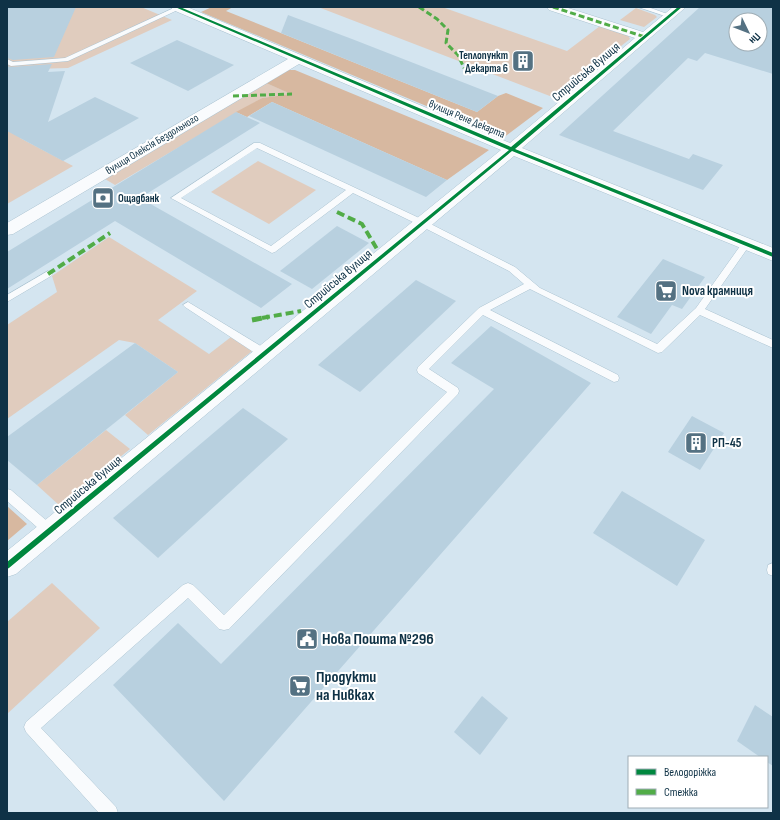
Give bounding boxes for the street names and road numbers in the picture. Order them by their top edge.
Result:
street label: Стрийська вулиця [549,39,623,105]
street label: вулиця Рене Декарта [427,97,507,141]
street label: вулиця Олексія Бездольного [103,111,201,177]
street label: Стрийська вулиця [301,246,375,312]
street label: Стрийська вулиця [51,452,125,518]

